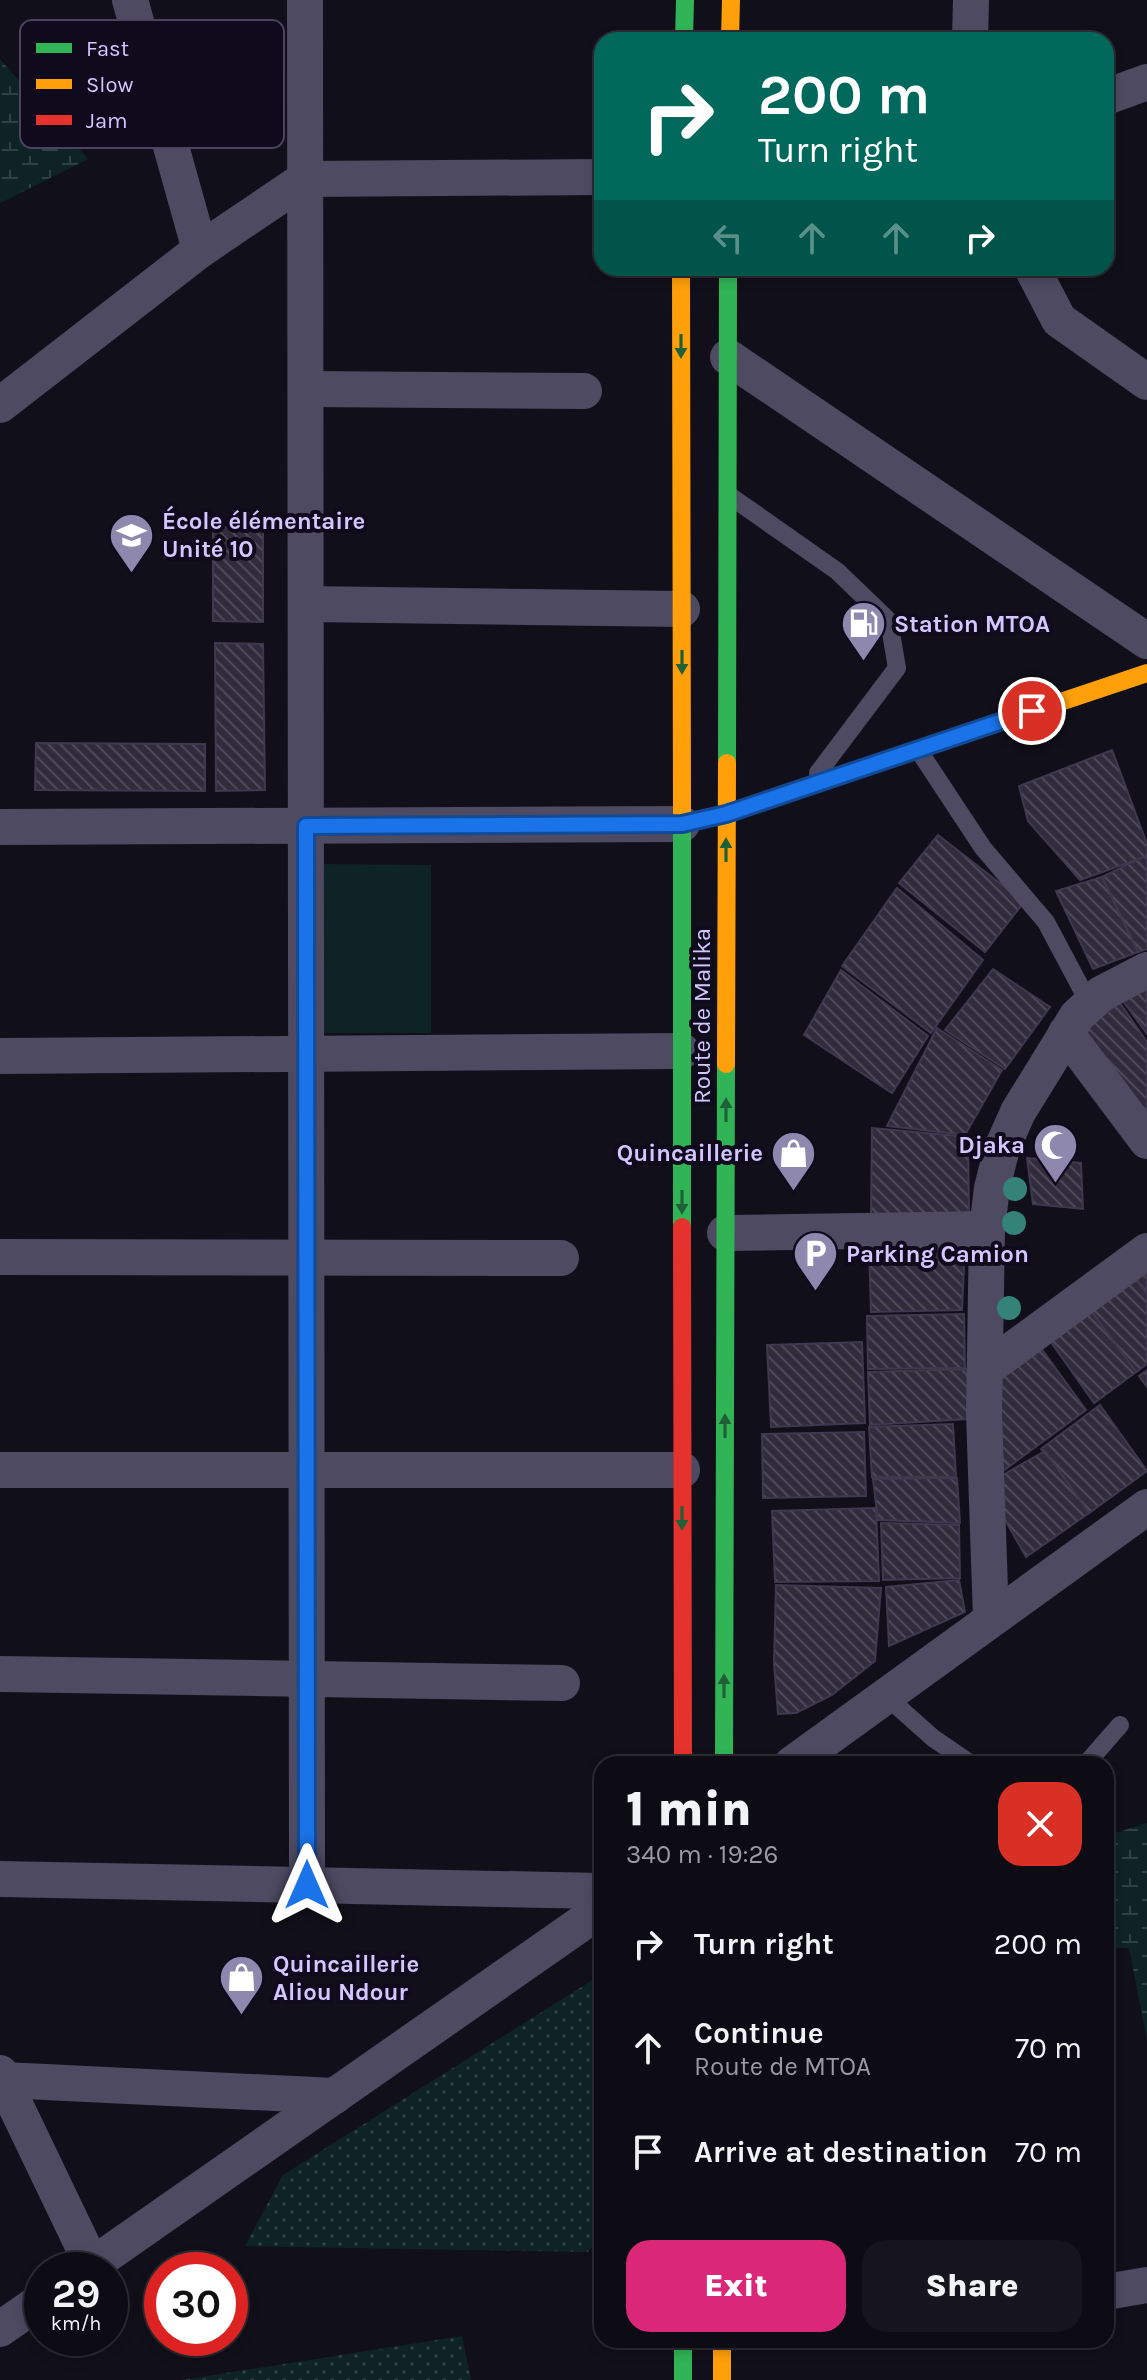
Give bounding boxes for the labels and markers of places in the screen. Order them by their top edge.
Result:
place label: École élémentaire Unité 10 [162,505,365,563]
school or university icon: École élémentaire Unité 10 [107,511,155,574]
fuel station icon: Station MTOA [839,600,887,663]
place label: Station MTOA [894,610,1050,638]
pin [998,677,1066,745]
mosque icon: Djaka [1032,1121,1080,1184]
shop icon: Quincaillerie [770,1129,818,1192]
place label: Djaka [958,1131,1025,1159]
place label: Quincaillerie [617,1139,763,1167]
parking icon: Parking Camion [791,1230,839,1293]
place label: Parking Camion [846,1240,1029,1268]
place label: Quincaillerie Aliou Ndour [273,1950,419,2006]
shop icon: Quincaillerie Aliou Ndour [218,1954,266,2017]

